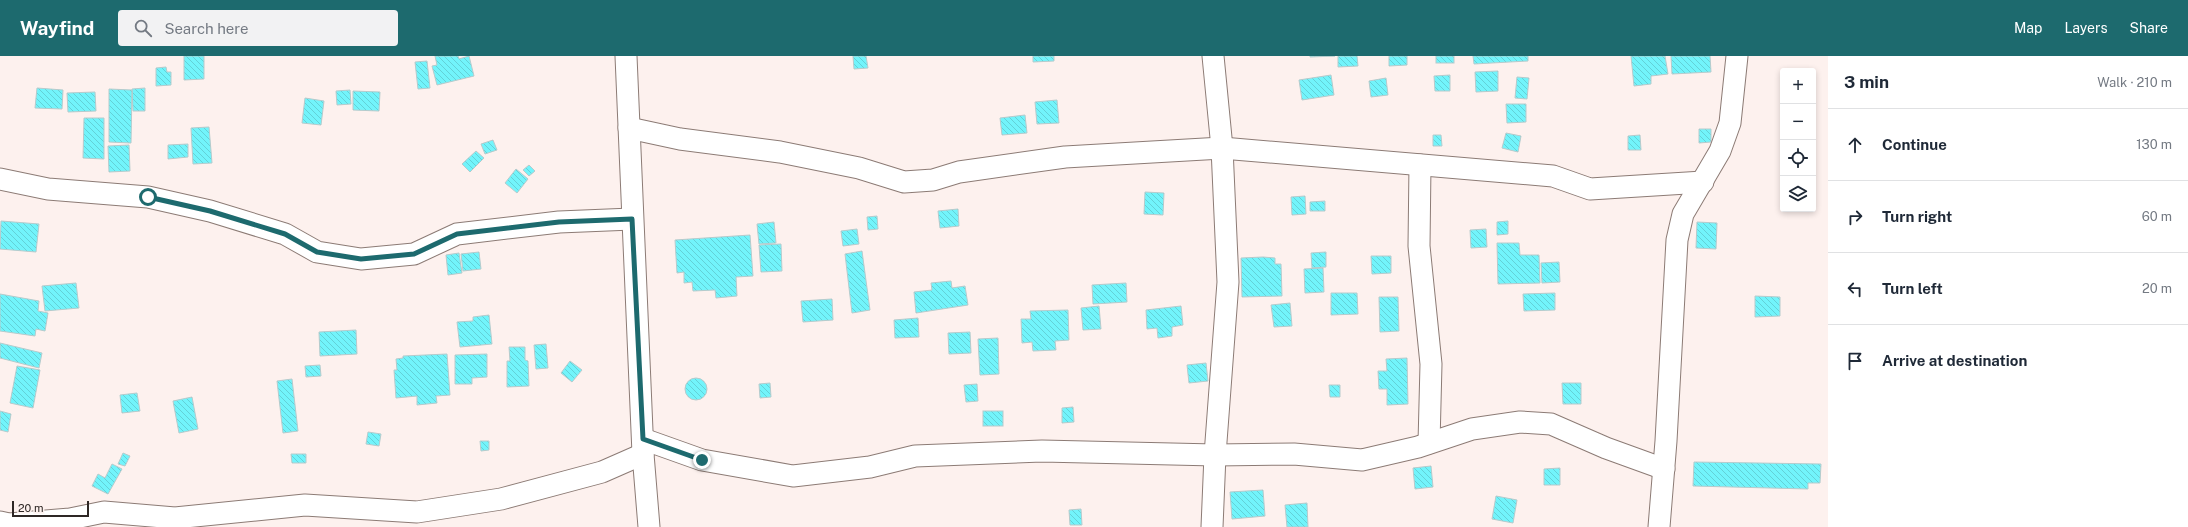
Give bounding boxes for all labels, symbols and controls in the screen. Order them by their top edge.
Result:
search box [118,10,398,46]
text: Wayfind [20,17,94,39]
icon: search [132,17,154,39]
text: Search here [164,20,249,37]
text: Map [2014,20,2042,36]
text: Layers [2064,20,2108,36]
text: Share [2130,20,2168,36]
map controls [1780,68,1816,212]
button: + [1780,68,1816,104]
text: 3 min [1844,72,1889,92]
text: Walk · 210 m [2097,75,2172,90]
button: − [1780,104,1816,140]
icon: ahead [1844,134,1866,156]
text: Continue [1882,136,1947,153]
text: 130 m [2136,137,2172,152]
button: locate [1780,140,1816,176]
button: layers [1780,176,1816,212]
route start [139,188,157,206]
icon: right [1844,206,1866,228]
text: Turn right [1882,208,1952,225]
text: 60 m [2142,209,2172,224]
icon: left [1844,278,1866,300]
text: Turn left [1882,280,1943,297]
text: 20 m [2142,281,2172,296]
icon: arrive [1844,350,1866,372]
text: Arrive at destination [1882,352,2027,369]
route end [693,451,711,469]
scale bar [12,499,89,518]
text: 20 m [18,502,43,514]

